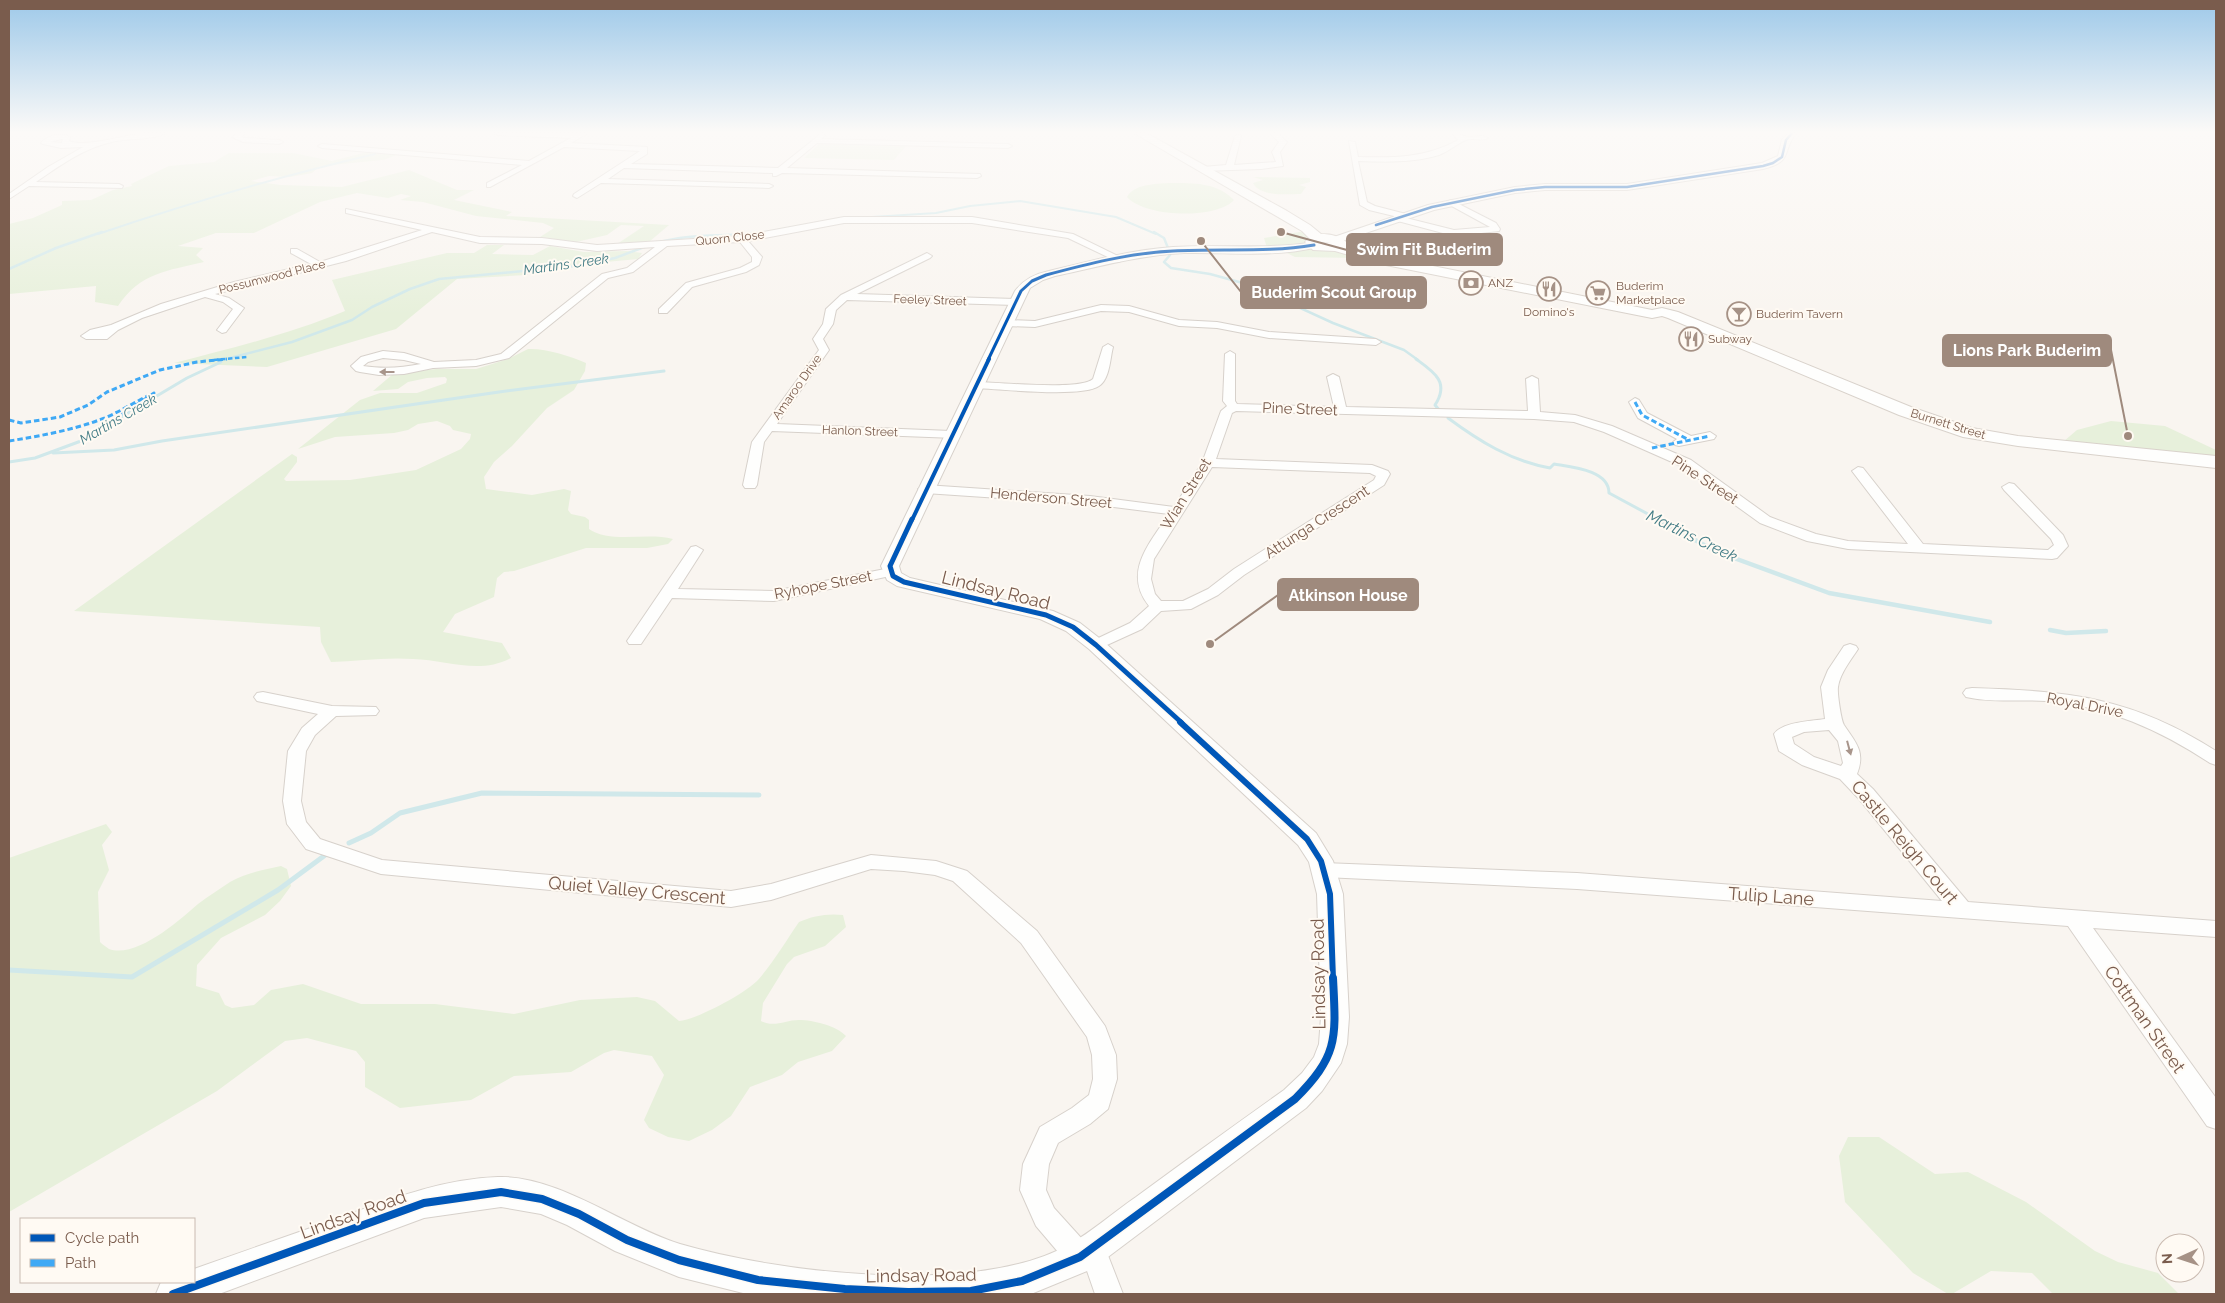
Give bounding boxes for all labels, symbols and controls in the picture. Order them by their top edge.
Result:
street label: Quorn Close [695,227,765,249]
callout: Swim Fit Buderim [1347,234,1502,265]
text: Swim Fit Buderim [1357,240,1491,259]
water label: Martins Creek [522,250,610,278]
street label: Possumwood Place [217,257,327,297]
bank icon: ANZ [1458,270,1484,296]
place label: ANZ [1488,276,1513,290]
restaurant icon: Domino's [1536,276,1562,302]
callout: Buderim Scout Group [1241,277,1426,308]
place label: Buderim Marketplace [1616,279,1685,307]
supermarket icon: Buderim Marketplace [1585,280,1611,306]
text: Buderim Scout Group [1251,283,1417,302]
street label: Feeley Street [893,292,967,308]
bar icon: Buderim Tavern [1726,301,1752,327]
place label: Domino's [1523,305,1575,319]
place label: Buderim Tavern [1756,307,1843,321]
restaurant icon: Subway [1678,326,1704,352]
place label: Subway [1708,332,1753,346]
callout: Lions Park Buderim [1943,335,2111,366]
text: Lions Park Buderim [1953,341,2101,360]
street label: Amaroo Drive [770,352,824,422]
one-way arrow [378,368,394,376]
water label: Martins Creek [77,390,160,448]
street label: Pine Street [1262,399,1338,419]
street label: Burnett Street [1909,406,1987,442]
street label: Hanlon Street [822,423,898,439]
street label: Pine Street [1668,452,1742,508]
street label: Wian Street [1157,455,1215,533]
street label: Attunga Crescent [1261,482,1373,562]
street label: Henderson Street [989,484,1113,512]
water label: Martins Creek [1643,506,1741,566]
street label: Lindsay Road [939,566,1053,614]
street label: Ryhope Street [773,567,873,603]
callout: Atkinson House [1278,579,1418,610]
text: Atkinson House [1288,586,1408,605]
street label: Royal Drive [2045,689,2125,721]
one-way arrow [1845,741,1853,756]
street label: Castle Reigh Court [1847,776,1963,908]
street label: Quiet Valley Crescent [547,872,727,908]
street label: Tulip Lane [1727,883,1815,910]
street label: Lindsay Road [1307,918,1329,1030]
street label: Cottman Street [2100,961,2190,1077]
street label: Lindsay Road [297,1185,409,1243]
legend [20,1218,195,1283]
text: Cycle path [65,1229,139,1247]
north arrow [2155,1233,2205,1283]
text: N [2159,1253,2175,1264]
text: Path [65,1254,96,1272]
street label: Lindsay Road [865,1264,977,1286]

